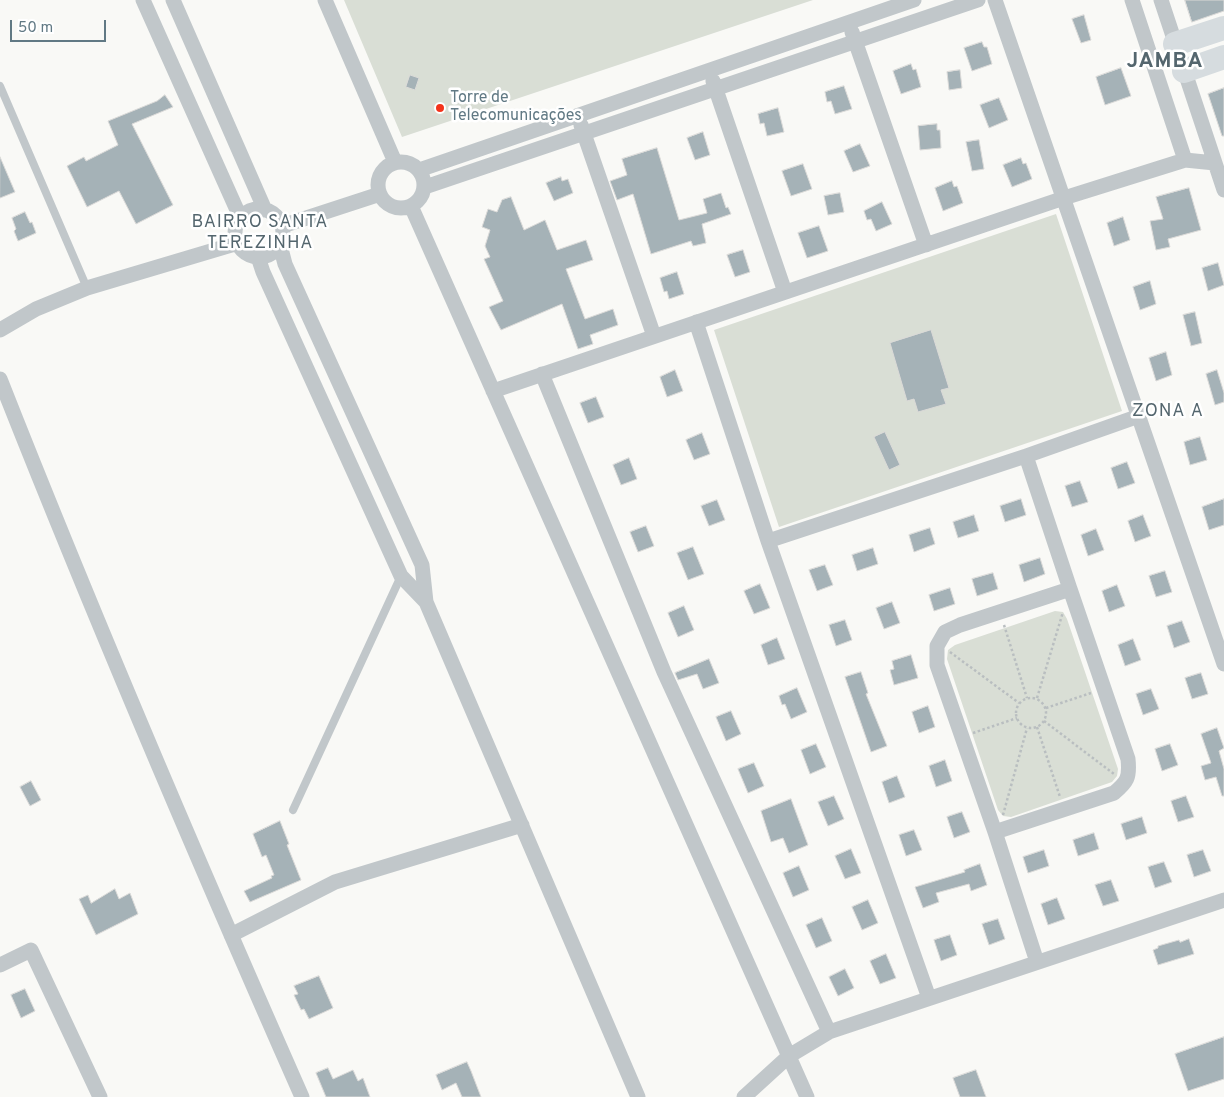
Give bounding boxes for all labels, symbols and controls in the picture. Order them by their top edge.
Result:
scale bar [12,10,109,42]
text: 50 m [18,19,53,38]
district label: JAMBA [1126,50,1204,76]
place label: Torre de Telecomunicações [450,89,582,127]
marker: Torre de Telecomunicações [434,102,446,114]
district label: BAIRRO SANTA TEREZINHA [190,212,330,254]
district label: ZONA A [1131,401,1205,423]

